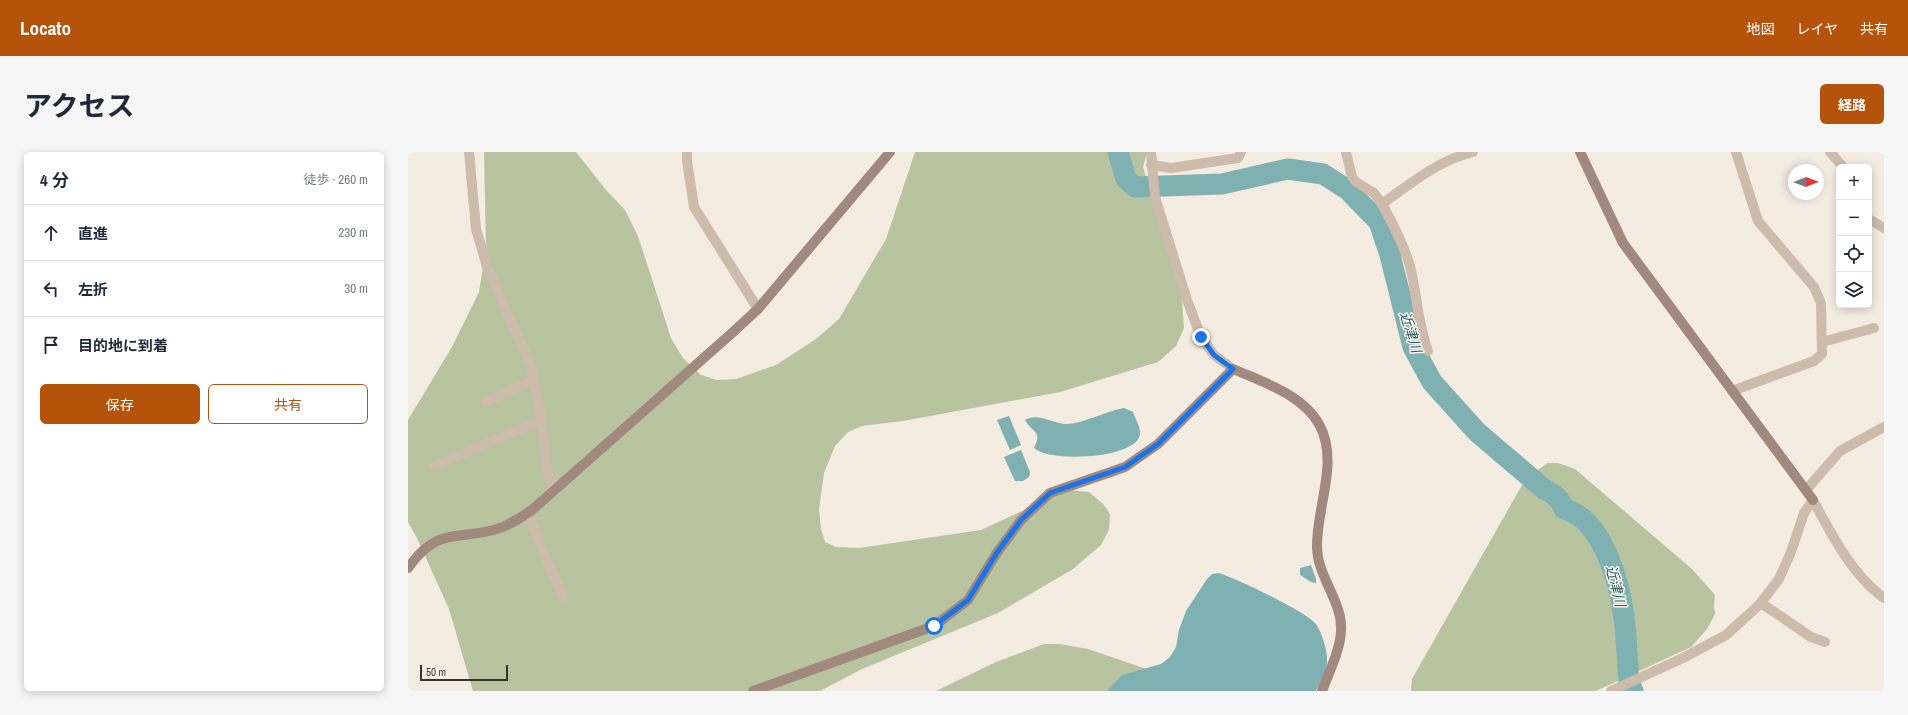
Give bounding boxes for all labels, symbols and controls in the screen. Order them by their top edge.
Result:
text: Locato [20,15,71,41]
text: 地図 [1746,20,1774,38]
text: レイヤ [1796,20,1838,38]
text: 共有 [1860,20,1888,38]
button: 経路 [1820,84,1884,124]
text: アクセス [24,87,135,125]
north arrow [1788,164,1824,200]
map controls [1836,164,1872,308]
button: + [1836,164,1872,200]
text: 4 分 [40,168,69,191]
text: 徒歩 · 260 m [303,171,368,188]
button: − [1836,200,1872,236]
icon: ahead [40,222,62,244]
text: 直進 [78,223,108,244]
text: 230 m [338,224,368,241]
button: locate [1836,236,1872,272]
button: layers [1836,272,1872,308]
icon: left [40,278,62,300]
text: 左折 [78,279,108,300]
text: 30 m [344,280,368,297]
water label: 近津川 [1396,309,1426,357]
route end [1192,328,1210,346]
icon: arrive [40,334,62,356]
text: 目的地に到着 [78,335,168,356]
button: 保存 [40,384,200,424]
button: 共有 [208,384,368,424]
water label: 近津川 [1602,563,1630,610]
route start [925,617,943,635]
scale bar [420,663,508,682]
text: 50 m [426,665,446,679]

